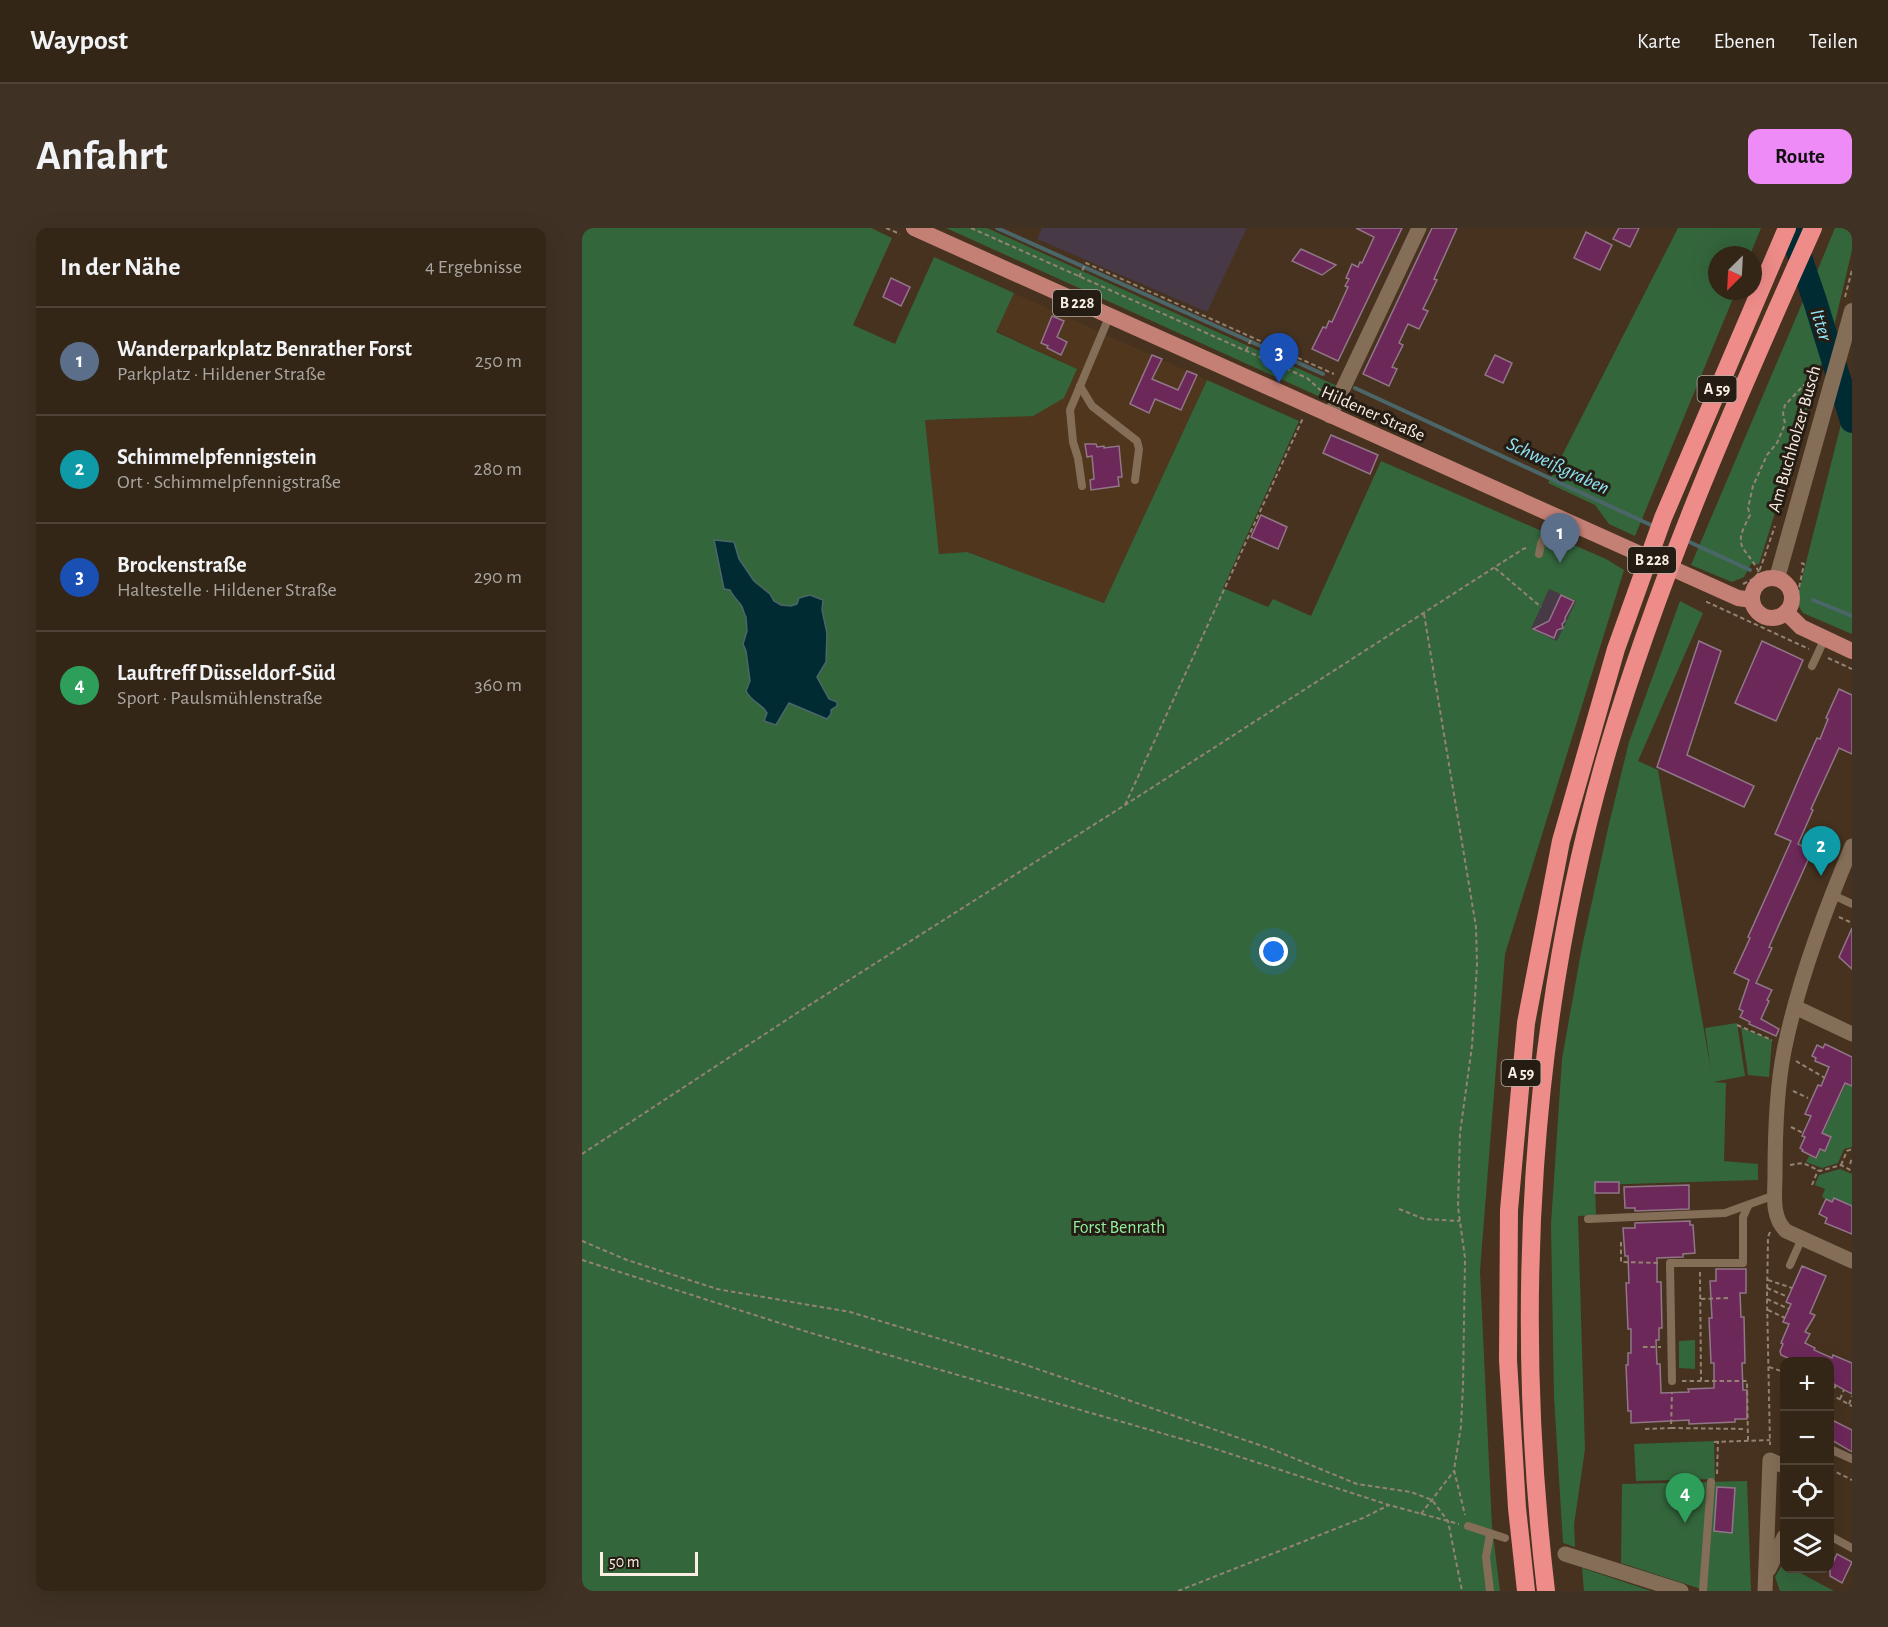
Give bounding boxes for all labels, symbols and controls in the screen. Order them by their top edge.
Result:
text: Waypost [30,27,128,55]
text: Karte [1637,31,1681,52]
text: Ebenen [1714,31,1776,52]
text: Teilen [1809,31,1858,52]
button: Route [1748,129,1852,184]
text: Anfahrt [36,135,168,177]
north arrow [1708,246,1762,300]
text: In der Nähe [60,254,180,280]
text: 4 Ergebnisse [425,257,522,277]
road number: B 228 [1053,290,1101,316]
water label: Itter [1807,307,1836,344]
pin: 3 [1260,334,1298,383]
text: Wanderparkplatz Benrather Forst [117,338,412,360]
text: 1 [76,351,83,371]
text: 250 m [475,351,522,371]
text: Parkplatz · Hildener Straße [117,364,326,384]
street label: Am Buchholzer Busch [1765,364,1825,514]
road number: A 59 [1698,376,1736,402]
street label: Hildener Straße [1318,383,1428,445]
water label: Schweißgraben [1504,434,1612,498]
text: Schimmelpfennigstein [117,446,317,468]
text: 2 [75,459,84,479]
text: 280 m [474,459,522,479]
text: Ort · Schimmelpfennigstraße [117,472,341,492]
pin: 1 [1540,514,1580,563]
road number: B 228 [1628,547,1676,573]
text: Brockenstraße [117,554,247,576]
text: 3 [75,567,84,587]
text: 290 m [474,567,522,587]
text: Haltestelle · Hildener Straße [117,580,337,600]
text: Lauftreff Düsseldorf-Süd [117,662,336,684]
text: 4 [74,675,85,695]
text: 360 m [475,675,522,695]
text: Sport · Paulsmühlenstraße [117,688,323,708]
pin: 2 [1802,826,1840,876]
your location [1259,937,1288,966]
road number: A 59 [1502,1060,1540,1086]
park label: Forst Benrath [1073,1219,1165,1237]
map controls [1780,1357,1834,1573]
button: + [1780,1357,1834,1411]
button: − [1780,1411,1834,1465]
button: locate [1780,1465,1834,1519]
pin: 4 [1666,1474,1704,1523]
button: layers [1780,1519,1834,1573]
scale bar [600,1549,698,1576]
text: 50 m [609,1554,640,1570]

